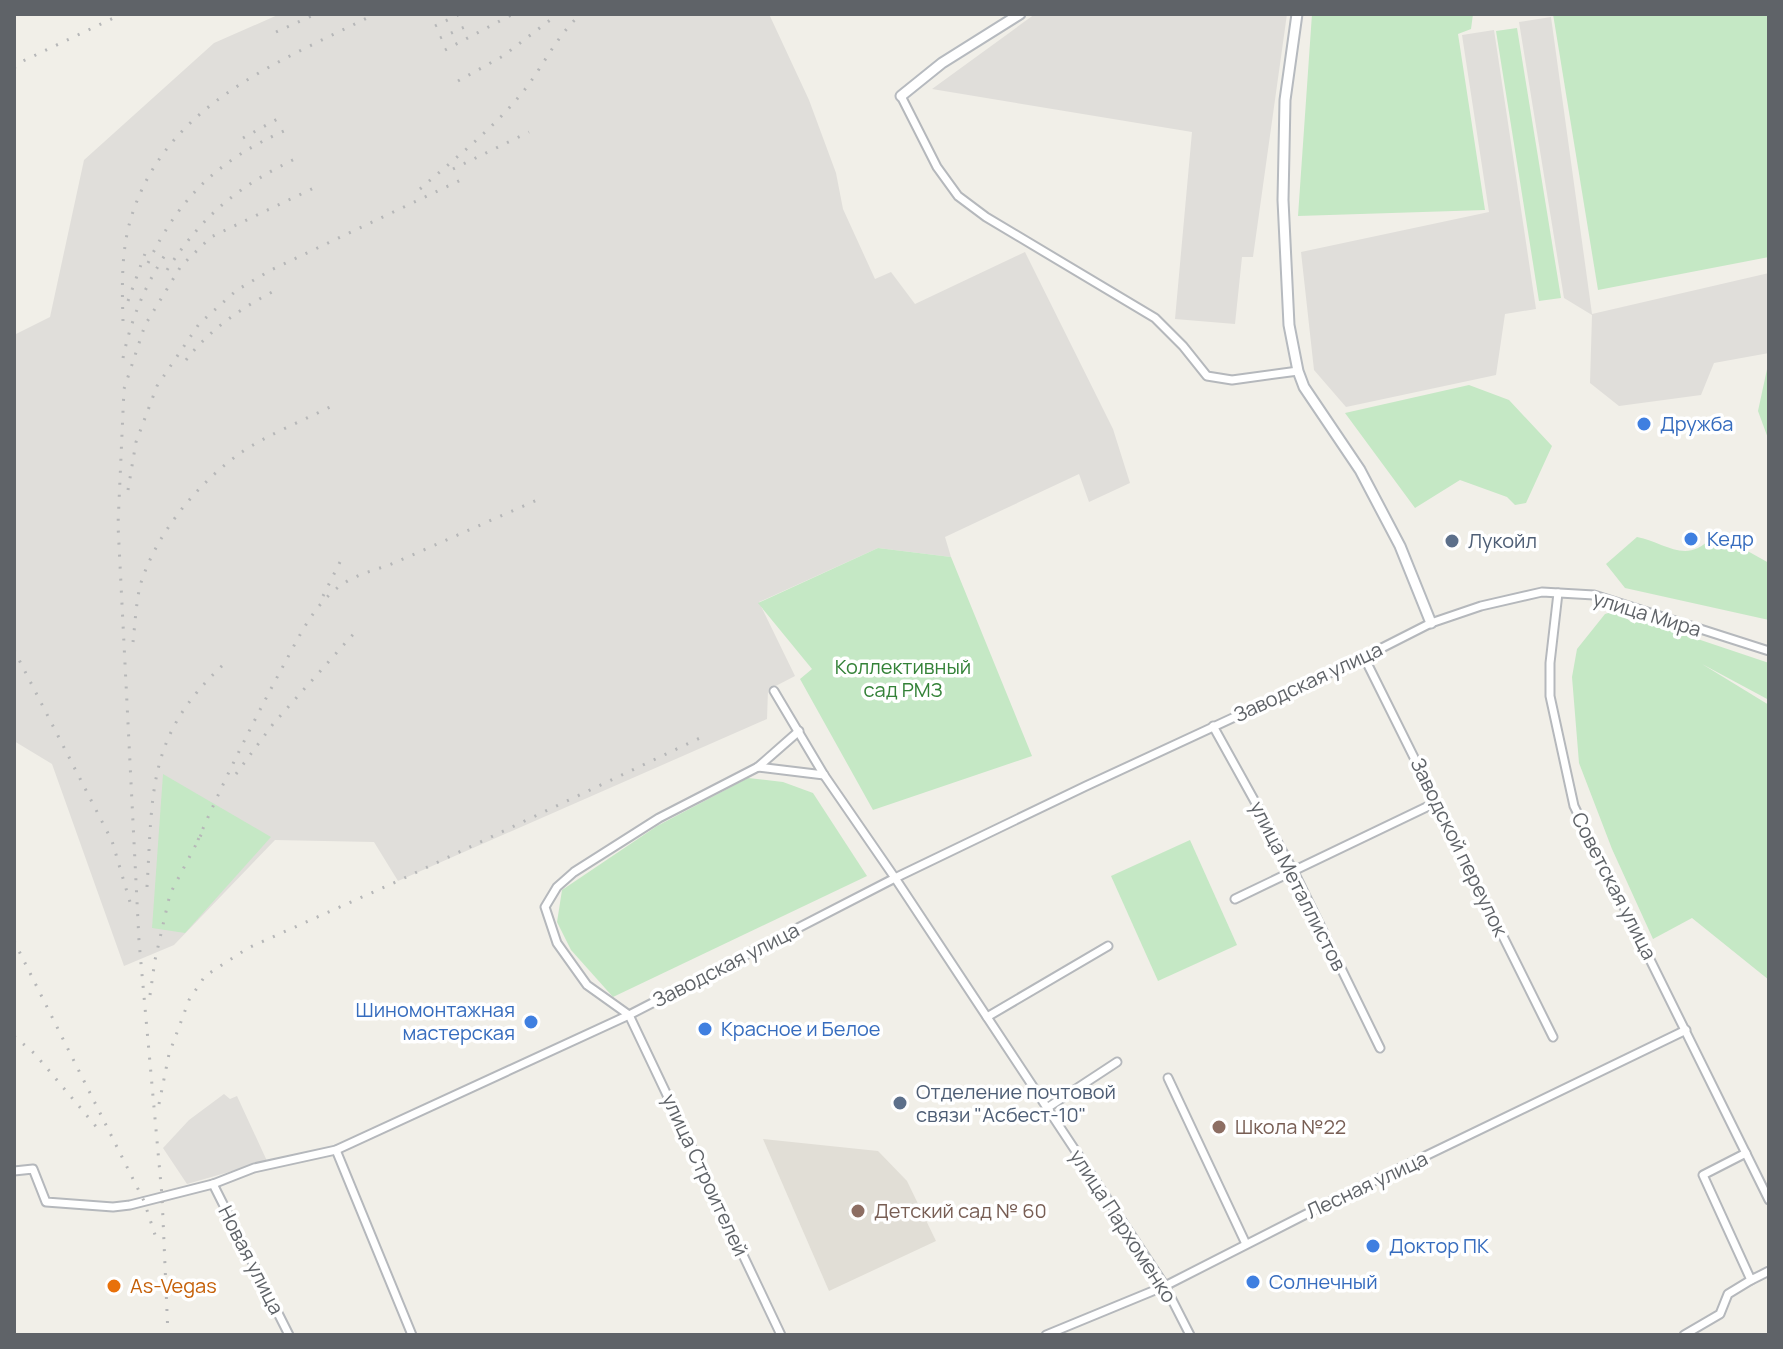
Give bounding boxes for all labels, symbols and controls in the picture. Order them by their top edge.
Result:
place label: Дружба [1660,410,1733,437]
marker: Дружба [1635,415,1653,433]
place label: Кедр [1707,525,1754,552]
place label: Лукойл [1468,527,1537,554]
marker: Кедр [1682,530,1700,548]
marker: Лукойл [1443,532,1461,550]
street label: улица Мира [1590,584,1704,643]
street label: Заводская улица [1229,635,1387,728]
park label: Коллективный сад РМЗ [835,653,971,703]
street label: Заводской переулок [1404,753,1515,941]
street label: улица Металлистов [1244,796,1353,976]
street label: Советская улица [1566,807,1663,964]
street label: Заводская улица [648,916,804,1013]
place label: Шиномонтажная мастерская [356,996,515,1046]
marker: Шиномонтажная мастерская [522,1013,540,1031]
place label: Красное и Белое [721,1015,880,1042]
marker: Красное и Белое [696,1020,714,1038]
place label: Отделение почтовой связи "Асбест-10" [916,1078,1116,1128]
street label: улица Строителей [656,1089,755,1260]
marker: Отделение почтовой связи "Асбест-10" [891,1094,909,1112]
place label: Школа №22 [1235,1113,1346,1140]
marker: Школа №22 [1210,1118,1228,1136]
street label: улица Пархоменко [1064,1144,1183,1308]
street label: Лесная улица [1302,1145,1432,1225]
place label: Детский сад № 60 [874,1197,1047,1224]
street label: Новая улица [212,1201,290,1319]
marker: Детский сад № 60 [849,1202,867,1220]
place label: Доктор ПК [1389,1232,1489,1259]
marker: Доктор ПК [1364,1237,1382,1255]
place label: Солнечный [1269,1268,1378,1295]
place label: As-Vegas [130,1272,217,1299]
marker: Солнечный [1244,1273,1262,1291]
marker: As-Vegas [105,1277,123,1295]

